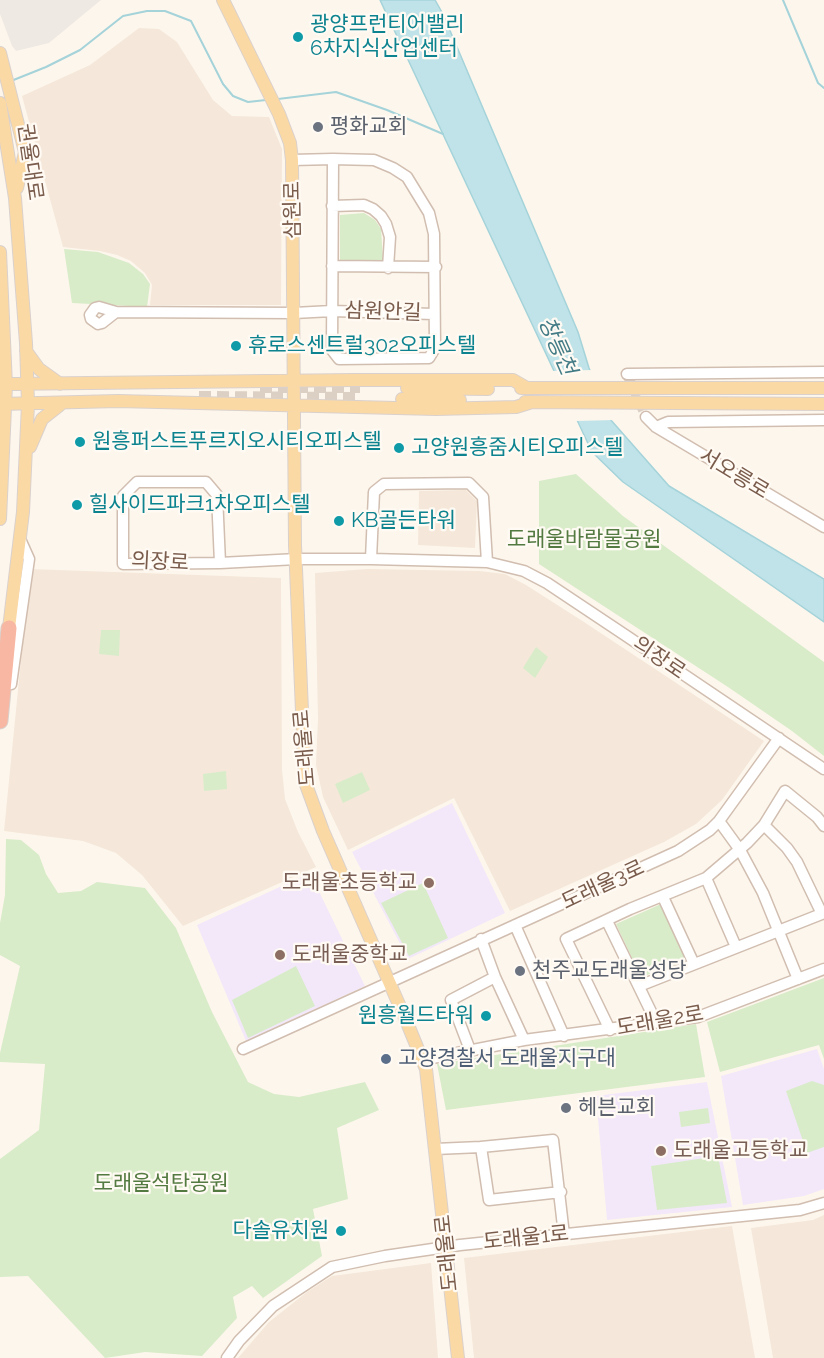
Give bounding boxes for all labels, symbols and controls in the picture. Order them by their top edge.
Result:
place label: 광양프런티어밸리 6차지식산업센터 [310,12,465,62]
marker: 광양프런티어밸리 6차지식산업센터 [291,30,305,44]
place label: 평화교회 [330,114,407,140]
marker: 평화교회 [311,120,325,134]
street label: 권율대로 [12,122,48,202]
street label: 삼원로 [280,181,306,239]
street label: 삼원안길 [344,298,422,326]
water label: 창릉천 [533,313,581,379]
place label: 휴로스센트럴302오피스텔 [248,333,476,359]
marker: 휴로스센트럴302오피스텔 [229,339,243,353]
place label: 원흥퍼스트푸르지오시티오피스텔 [92,429,382,455]
marker: 원흥퍼스트푸르지오시티오피스텔 [73,435,87,449]
place label: 고양원흥줌시티오피스텔 [411,435,624,461]
marker: 고양원흥줌시티오피스텔 [392,441,406,455]
street label: 서오릉로 [694,443,774,505]
place label: 힐사이드파크1차오피스텔 [89,492,311,518]
marker: 힐사이드파크1차오피스텔 [70,498,84,512]
place label: KB골든타워 [351,508,456,534]
marker: KB골든타워 [332,514,346,528]
park label: 도래울바람물공원 [507,527,661,553]
street label: 의장로 [130,548,190,576]
street label: 의장로 [628,631,690,685]
street label: 도래울로 [289,708,321,788]
street label: 도래울3로 [558,855,648,915]
place label: 도래울초등학교 [282,870,417,896]
marker: 도래울초등학교 [422,876,436,890]
place label: 도래울중학교 [292,942,408,968]
marker: 도래울중학교 [273,948,287,962]
place label: 천주교도래울성당 [532,958,687,984]
marker: 천주교도래울성당 [513,964,527,978]
street label: 도래울2로 [614,1001,706,1041]
place label: 원흥월드타워 [358,1003,474,1029]
marker: 원흥월드타워 [479,1009,493,1023]
place label: 고양경찰서 도래울지구대 [398,1046,616,1072]
marker: 고양경찰서 도래울지구대 [379,1052,393,1066]
place label: 헤븐교회 [578,1095,655,1121]
marker: 헤븐교회 [559,1101,573,1115]
place label: 도래울고등학교 [673,1138,808,1164]
marker: 도래울고등학교 [654,1144,668,1158]
park label: 도래울석탄공원 [93,1171,229,1197]
street label: 도래울로 [430,1213,464,1293]
place label: 다솔유치원 [232,1218,329,1244]
street label: 도래울1로 [482,1221,570,1255]
marker: 다솔유치원 [334,1224,348,1238]

